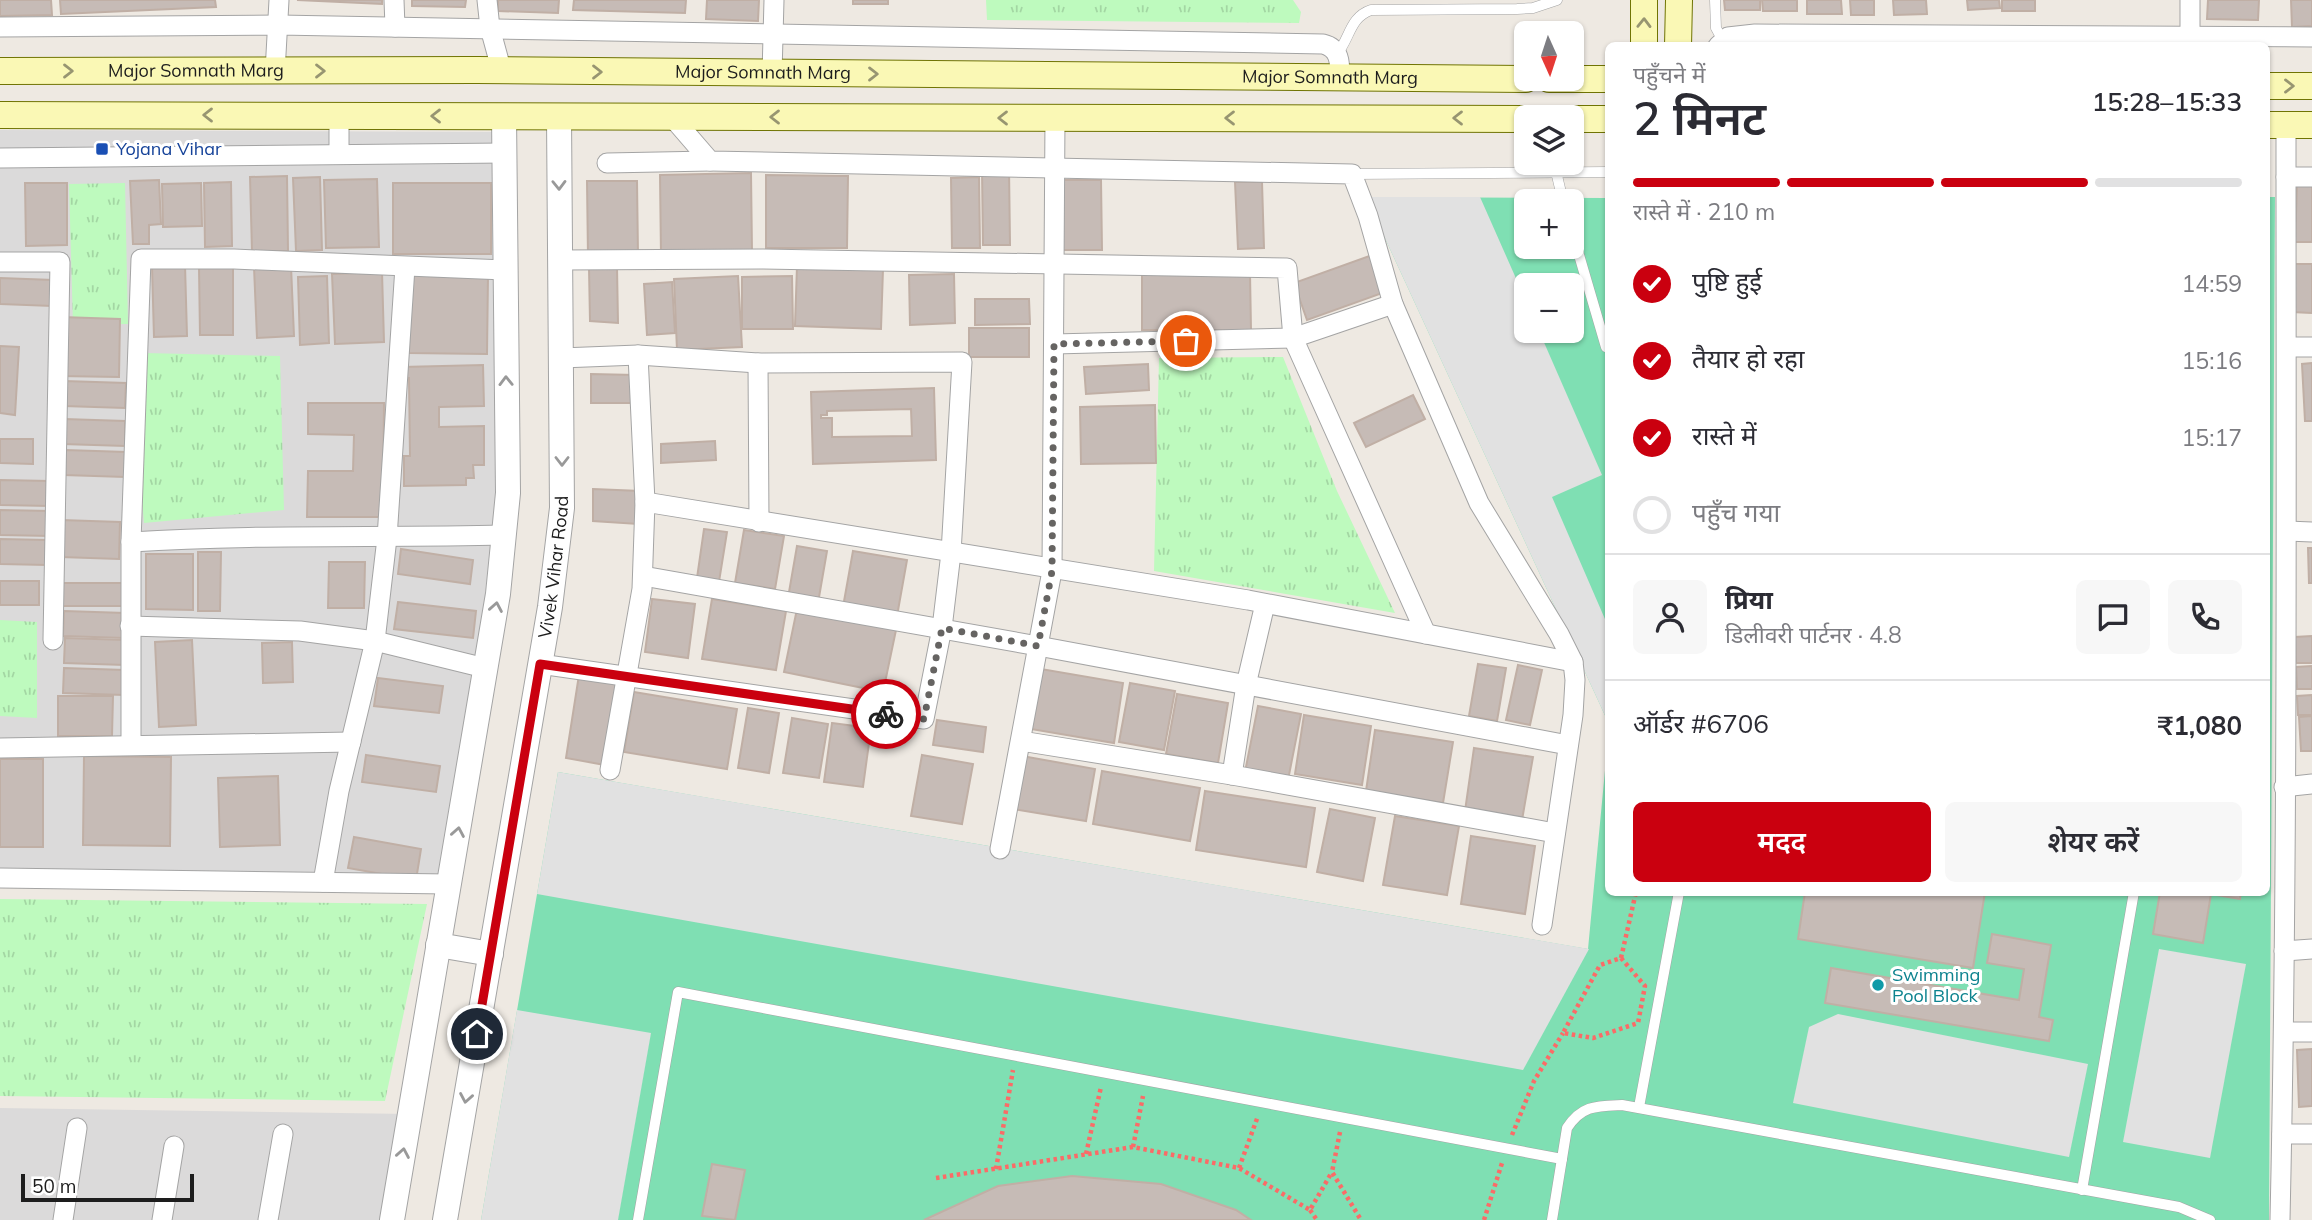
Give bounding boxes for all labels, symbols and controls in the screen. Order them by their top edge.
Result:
one-way arrow [1636,17,1652,28]
north arrow [1514,21,1584,91]
map controls [1514,21,1584,343]
street label: Major Somnath Marg [108,58,284,82]
street label: Major Somnath Marg [675,60,851,84]
text: पहुँचने में [1633,60,1705,89]
one-way arrow [63,63,74,79]
one-way arrow [315,63,326,79]
one-way arrow [592,64,602,80]
street label: Major Somnath Marg [1242,65,1418,89]
one-way arrow [868,66,879,82]
one-way arrow [2284,78,2295,94]
text: 15:28–15:33 [2092,85,2242,118]
text: 2 मिनट [1633,89,1766,147]
button: layers [1514,105,1584,175]
one-way arrow [203,107,213,123]
one-way arrow [430,108,441,124]
one-way arrow [770,109,780,125]
one-way arrow [997,110,1008,126]
one-way arrow [1452,110,1463,126]
one-way arrow [1225,111,1236,126]
place label: Yojana Vihar [115,137,222,160]
marker: Yojana Vihar [94,141,110,157]
one-way arrow [551,180,567,191]
button: + [1514,189,1584,259]
text: रास्ते में · 210 m [1633,197,1775,226]
icon: check [1633,265,1671,303]
text: पुष्टि हुई [1692,265,1762,298]
text: 14:59 [2182,269,2242,298]
button: − [1514,273,1584,343]
pin [1156,311,1216,371]
icon: bag [1167,322,1205,360]
icon: check [1633,342,1671,380]
text: तैयार हो रहा [1692,342,1805,375]
text: 15:16 [2182,346,2242,375]
one-way arrow [498,375,514,385]
icon: check [1633,419,1671,457]
text: रास्ते में [1692,419,1757,452]
text: 15:17 [2182,423,2242,452]
one-way arrow [554,456,569,467]
street label: Vivek Vihar Road [533,496,573,640]
text: पहुँच गया [1692,496,1780,529]
button: person [1633,580,1707,654]
button: chat [2076,580,2150,654]
button: phone [2168,580,2242,654]
text: प्रिया [1725,583,1773,616]
one-way arrow [487,602,502,614]
text: डिलीवरी पार्टनर · 4.8 [1725,620,1902,649]
courier [851,679,921,749]
icon: bike [867,695,905,733]
text: ऑर्डर #6706 [1633,707,1769,740]
text: ₹1,080 [2158,709,2242,742]
button: मदद [1633,802,1931,882]
button: शेयर करें [1945,802,2242,882]
one-way arrow [450,826,465,838]
place label: Swimming Pool Block [1892,963,1980,1007]
marker: Swimming Pool Block [1870,977,1886,993]
pin [447,1004,507,1064]
icon: home [458,1015,496,1053]
one-way arrow [459,1092,474,1104]
one-way arrow [395,1147,410,1159]
scale bar [21,1171,194,1203]
text: 50 m [32,1174,76,1198]

